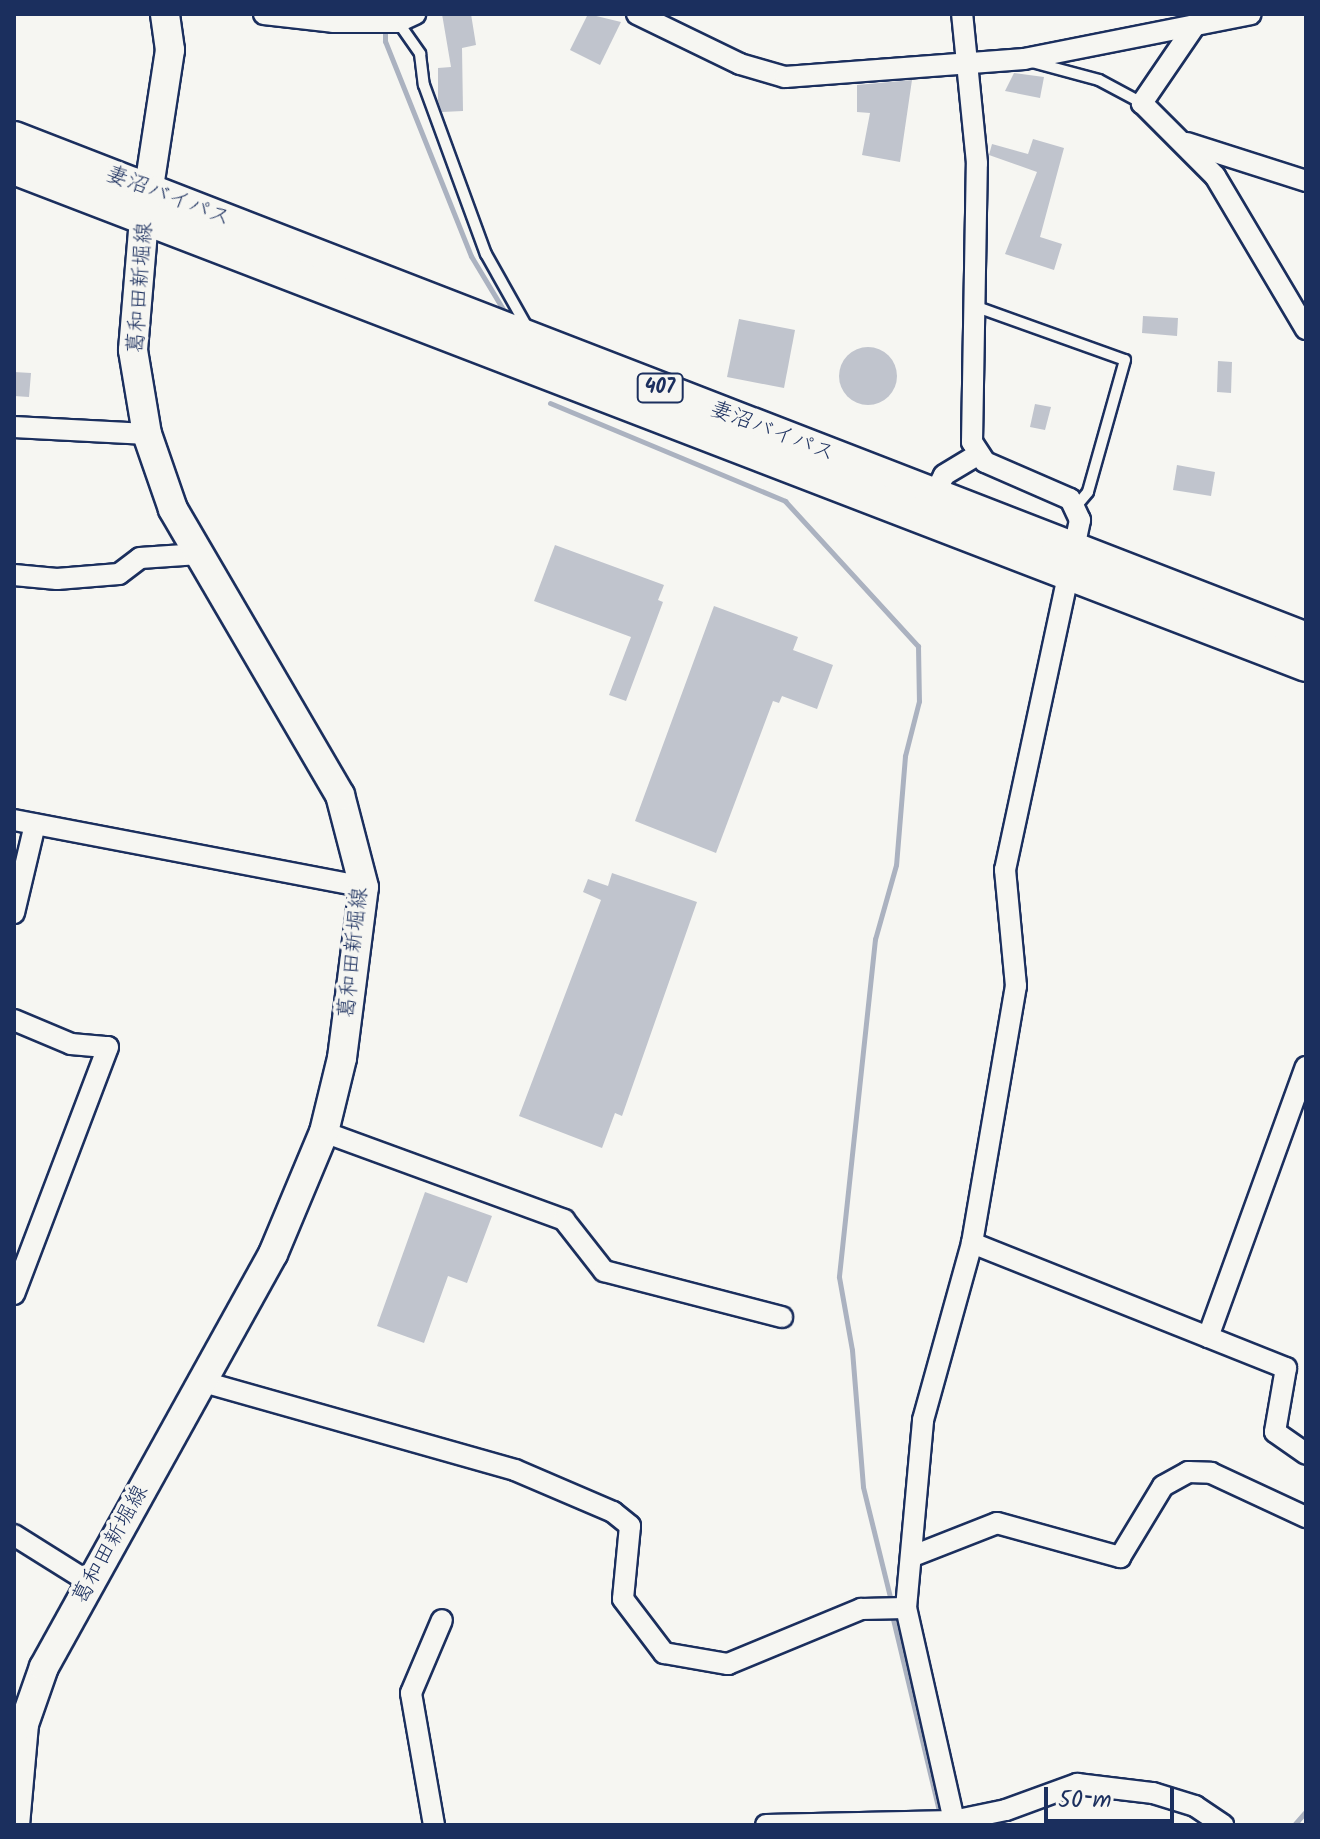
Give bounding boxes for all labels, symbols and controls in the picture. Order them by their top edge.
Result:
street label: 妻沼バイパス [102,161,234,233]
street label: 葛和田新堀線 [123,221,159,355]
road number: 407 [636,372,684,404]
street label: 妻沼バイパス [706,396,838,468]
street label: 葛和田新堀線 [334,886,374,1020]
street label: 葛和田新堀線 [67,1481,155,1609]
scale bar [1048,1771,1178,1821]
text: 50 m [1058,1781,1112,1820]

